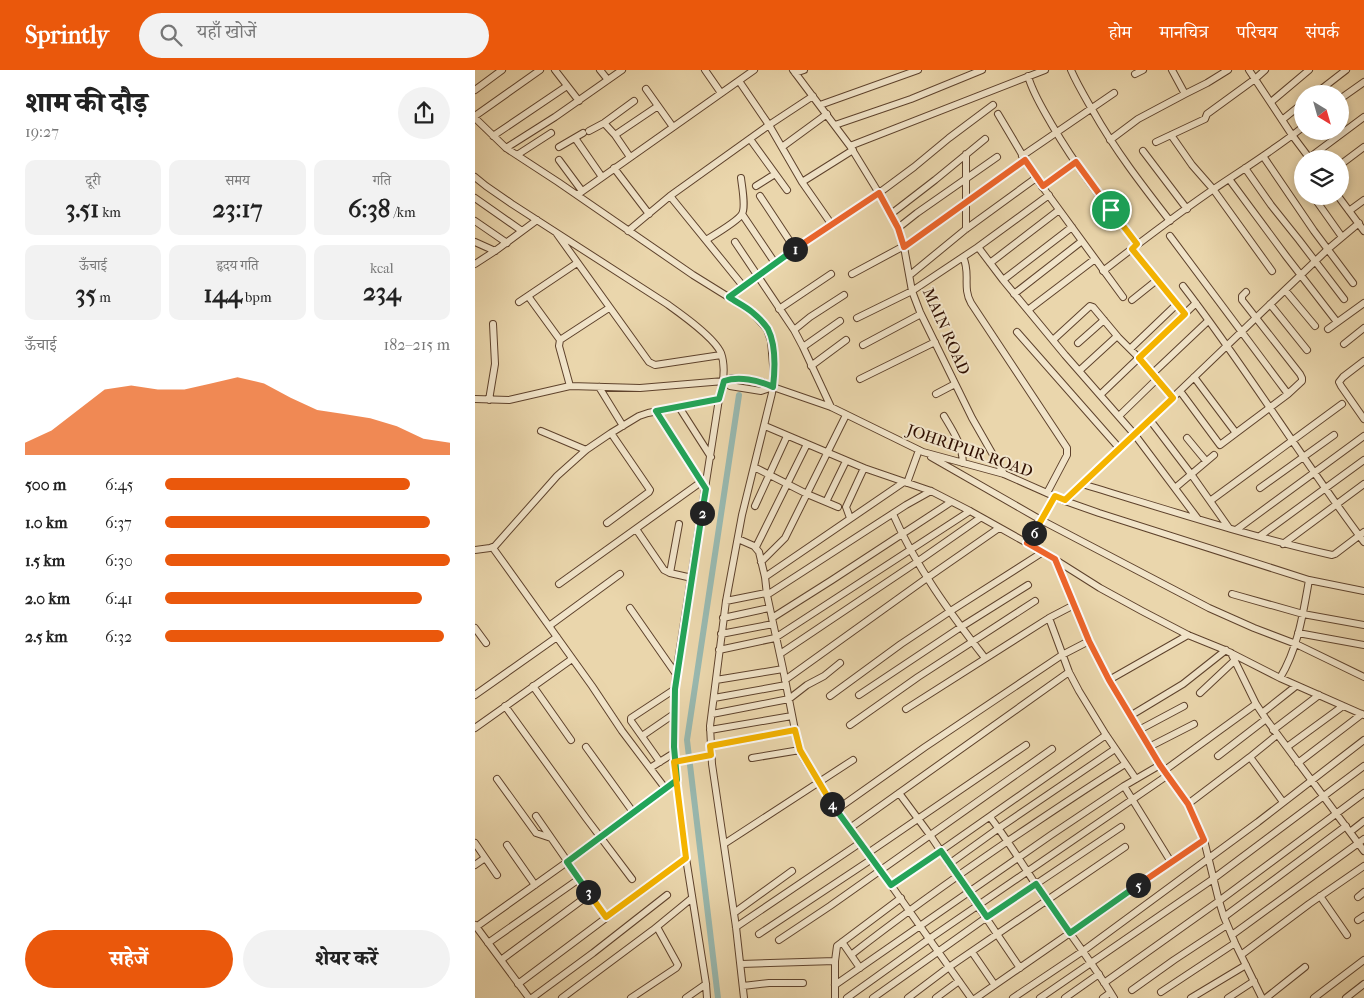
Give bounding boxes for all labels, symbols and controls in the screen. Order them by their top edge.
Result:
search box [139,13,489,58]
text: Sprintly [25,21,109,49]
icon: search [157,21,185,49]
text: यहाँ खोजें [197,21,257,43]
text: होम [1109,22,1132,43]
text: मानचित्र [1160,22,1208,43]
text: परिचय [1236,22,1277,43]
text: संपर्क [1305,22,1339,43]
north arrow [1294,85,1349,140]
map controls [1294,85,1349,205]
text: शाम की दौड़ [25,86,148,119]
button: share [398,87,450,139]
text: 19:27 [25,122,59,141]
button: layers [1294,150,1349,205]
text: दूरी [86,172,101,189]
text: समय [225,172,250,189]
text: गति [373,172,391,189]
pin [1090,189,1132,231]
text: 3.51 [65,194,99,223]
text: 23:17 [212,194,263,223]
text: 6:38 [348,194,390,223]
icon: arrive [1097,196,1125,224]
text: km [99,204,121,221]
text: /km [390,204,416,221]
pin: 1 [783,236,807,262]
text: 1 [793,241,798,258]
text: ऊँचाई [79,257,107,274]
text: हृदय गति [216,257,259,274]
text: kcal [370,260,394,277]
text: 234 [363,277,401,306]
text: 35 [75,279,96,308]
text: 144 [203,279,242,308]
street label: MAIN ROAD [919,285,974,378]
text: m [96,289,111,306]
text: bpm [242,289,272,306]
text: ऊँचाई [25,335,57,354]
text: 182–215 m [384,335,450,354]
street label: JOHRIPUR ROAD [902,419,1035,481]
text: 500 m [25,475,66,494]
text: 6:45 [105,475,133,494]
pin: 2 [689,500,715,526]
text: 2 [699,505,706,522]
text: 1.0 km [25,513,68,532]
text: 6:37 [105,513,132,532]
pin: 6 [1021,520,1047,546]
text: 6 [1031,525,1038,542]
text: 1.5 km [25,551,65,570]
text: 6:30 [105,551,133,570]
text: 2.0 km [25,589,70,608]
text: 6:41 [105,589,133,608]
text: 2.5 km [25,627,68,646]
text: 6:32 [105,627,132,646]
pin: 4 [819,792,845,816]
text: 4 [828,796,837,813]
pin: 5 [1125,872,1151,898]
text: 5 [1135,877,1142,894]
pin: 3 [575,880,601,904]
text: 3 [586,884,591,901]
button: सहेजें [25,930,233,988]
button: शेयर करें [243,930,450,988]

